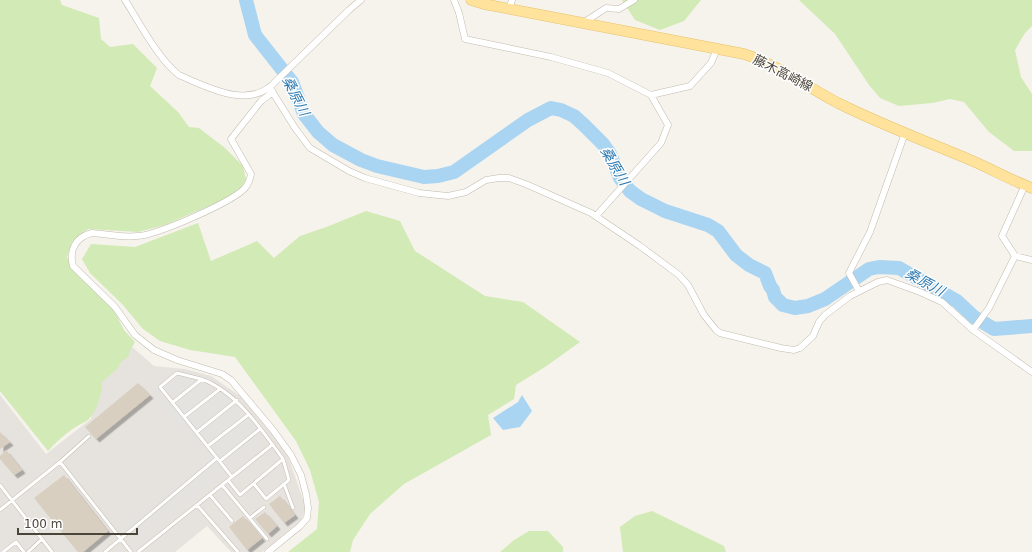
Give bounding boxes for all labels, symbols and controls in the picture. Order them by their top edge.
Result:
street label: 藤木高崎線 [751,52,815,94]
water label: 桑原川 [279,74,314,120]
water label: 桑原川 [597,144,634,190]
water label: 桑原川 [903,265,949,300]
scale bar [18,510,137,536]
text: 100 m [24,517,62,531]

